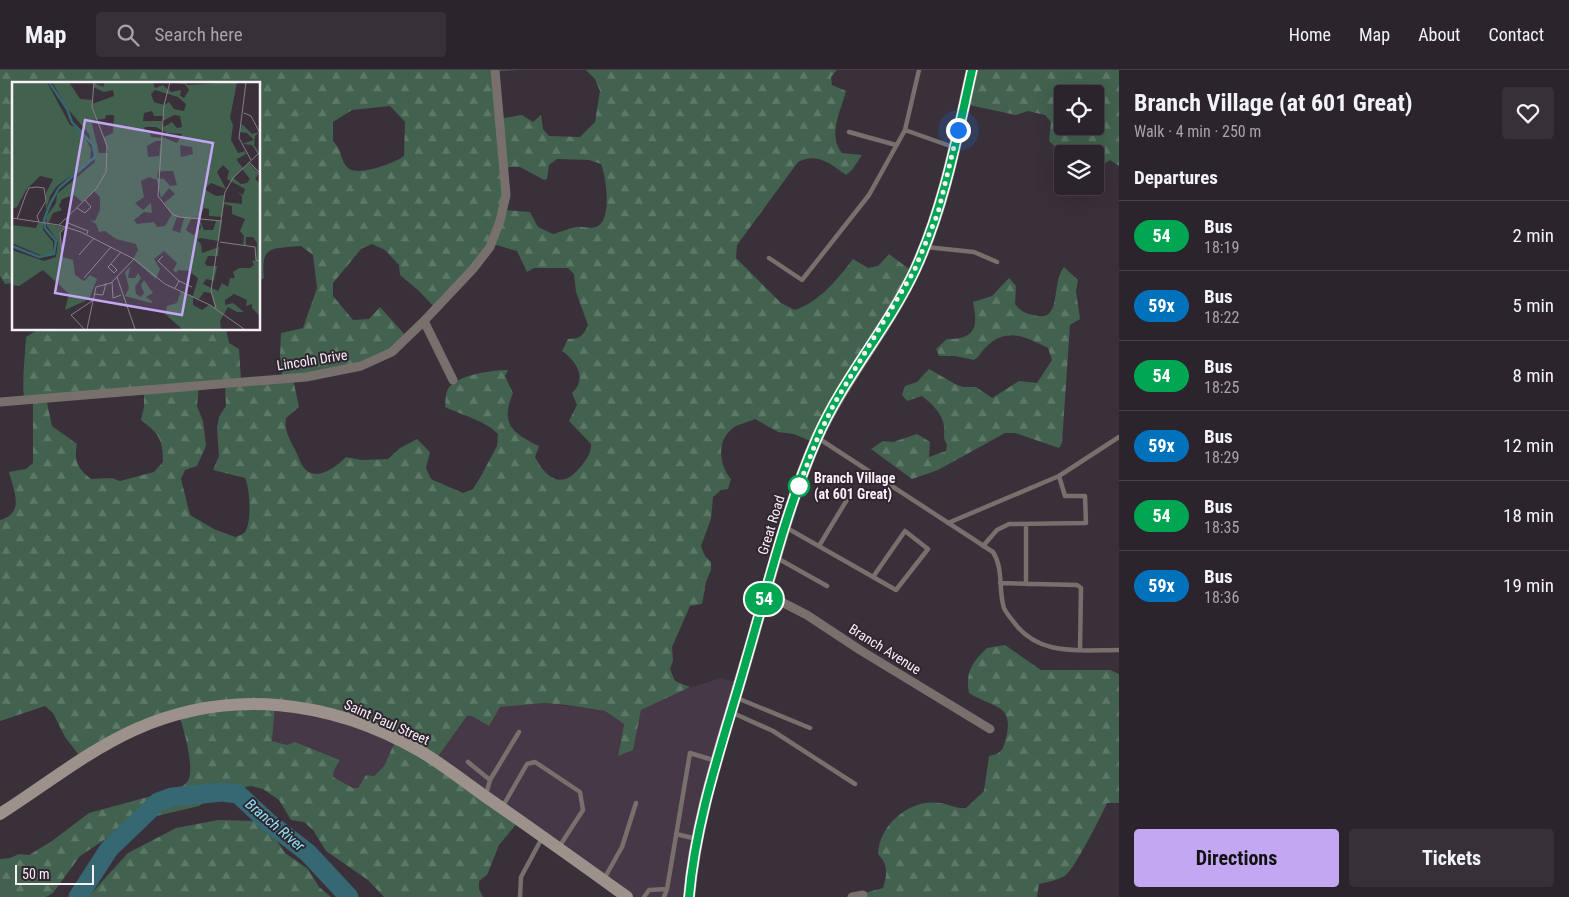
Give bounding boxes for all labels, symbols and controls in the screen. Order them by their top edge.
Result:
search box [96,12,446,57]
text: Map [25,21,66,49]
icon: search [114,21,142,49]
text: Search here [154,23,243,46]
text: Home [1289,24,1331,45]
text: Map [1359,24,1390,45]
text: About [1418,24,1460,45]
text: Contact [1488,24,1544,45]
inset map [12,82,260,330]
map controls [1054,85,1104,195]
button: locate [1054,85,1104,135]
button: heart [1502,87,1554,139]
text: Branch Village (at 601 Great) [1134,89,1413,117]
your location [946,118,971,143]
text: Walk · 4 min · 250 m [1134,122,1261,141]
button: layers [1054,145,1104,195]
text: Departures [1134,166,1218,189]
text: Bus [1204,215,1233,238]
text: 2 min [1512,224,1554,247]
text: 54 [1152,225,1171,246]
text: 18:19 [1204,238,1239,257]
text: Bus [1204,285,1233,308]
text: 5 min [1512,294,1554,317]
text: 59x [1148,295,1175,316]
text: 18:22 [1204,308,1239,327]
street label: Lincoln Drive [276,346,349,373]
text: Bus [1204,355,1233,378]
text: 8 min [1512,364,1554,387]
text: 54 [1152,365,1171,386]
text: 18:25 [1204,378,1239,397]
text: Bus [1204,425,1233,448]
text: 12 min [1503,434,1554,457]
text: 59x [1148,435,1175,456]
text: 18:29 [1204,448,1239,467]
place label: Branch Village (at 601 Great) [814,470,896,503]
marker: Branch Village (at 601 Great) [788,475,810,497]
street label: Great Road [754,493,788,557]
text: Bus [1204,495,1233,518]
text: 18 min [1503,504,1554,527]
text: 54 [1152,505,1171,526]
text: 18:35 [1204,518,1239,537]
text: Bus [1204,565,1233,588]
text: 19 min [1503,574,1554,597]
text: 59x [1148,575,1175,596]
line badge: 54 [742,583,786,615]
text: 54 [755,588,773,609]
text: 18:36 [1204,588,1239,607]
street label: Branch Avenue [846,621,924,678]
street label: Saint Paul Street [342,696,432,748]
water label: Branch River [242,795,309,855]
button: Directions [1134,829,1339,887]
button: Tickets [1349,829,1554,887]
scale bar [15,862,94,885]
text: 50 m [22,866,50,882]

